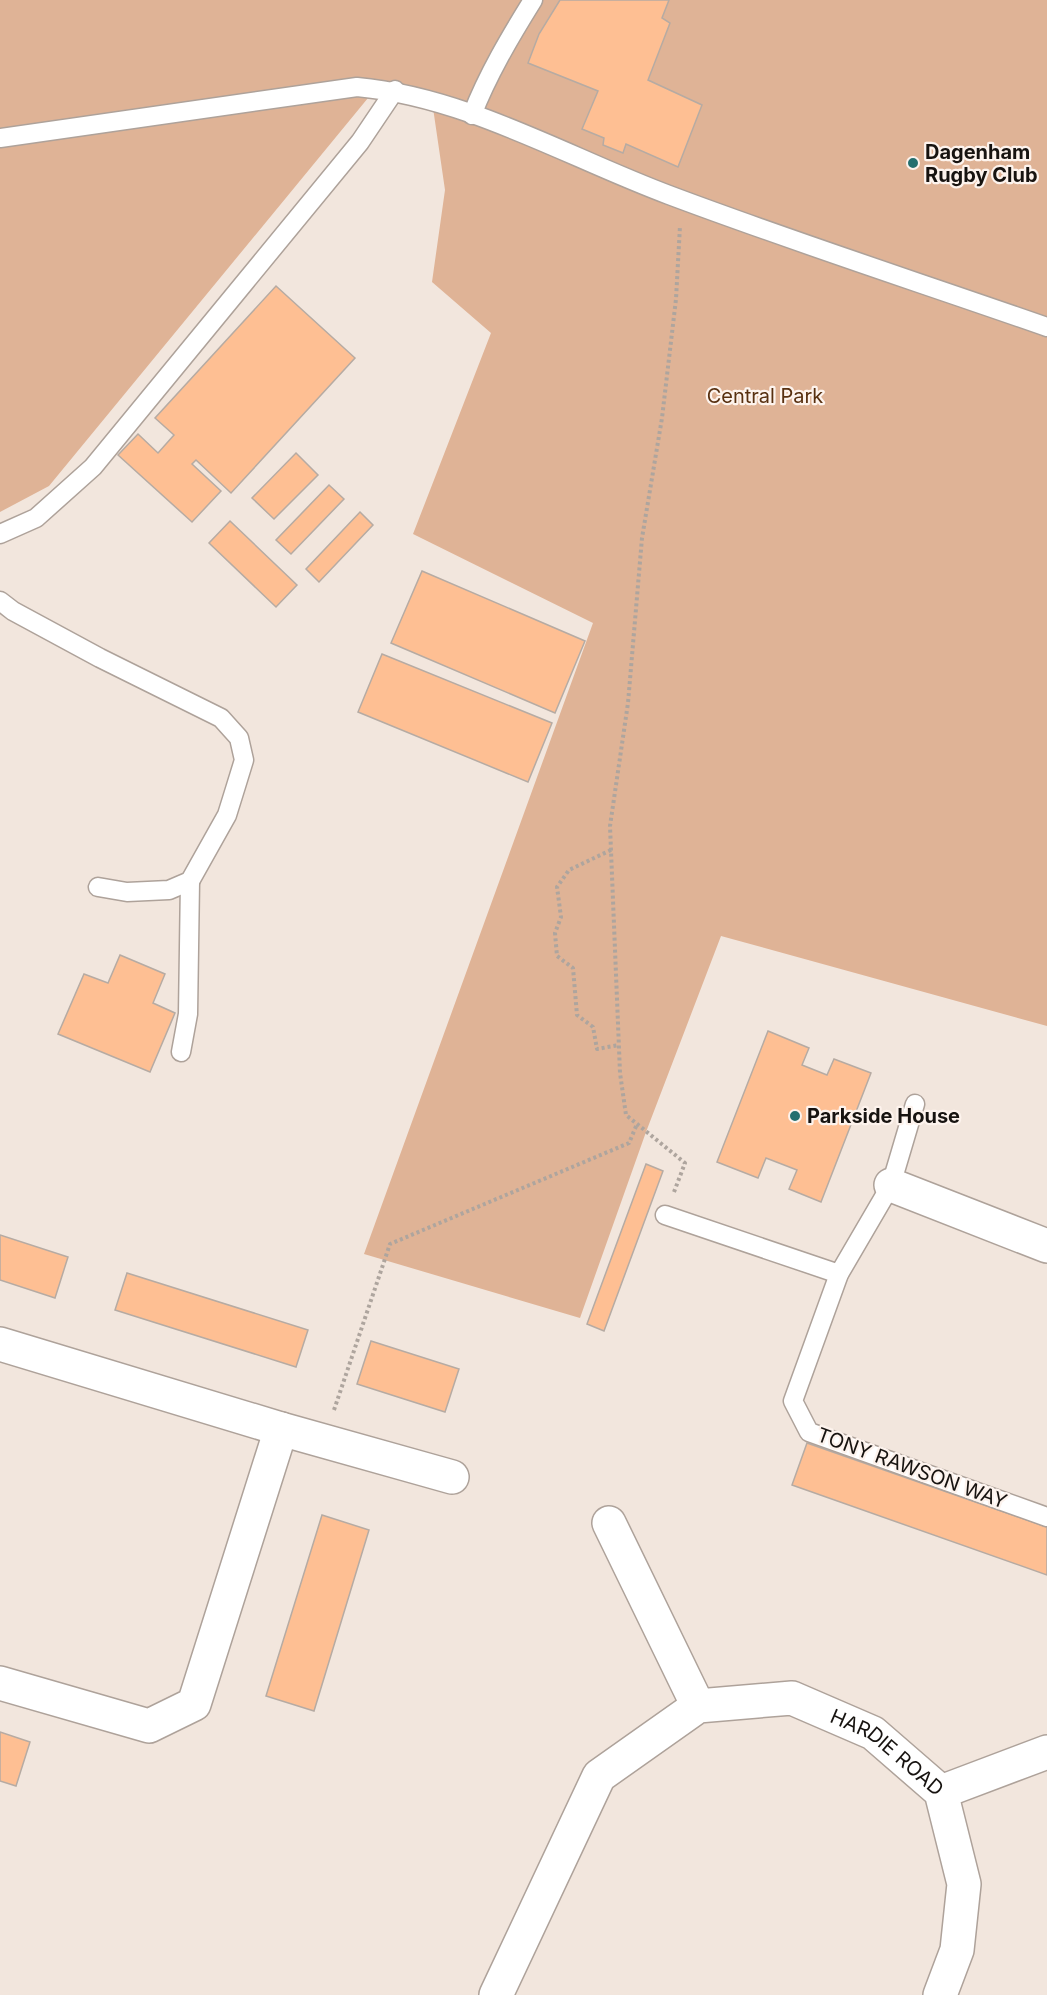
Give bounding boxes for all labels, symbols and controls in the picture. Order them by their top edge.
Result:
place label: Dagenham Rugby Club [925,140,1038,187]
marker: Dagenham Rugby Club [906,156,920,170]
park label: Central Park [707,384,823,408]
place label: Parkside House [807,1104,960,1128]
marker: Parkside House [788,1109,802,1123]
street label: TONY RAWSON WAY [814,1422,1011,1514]
street label: HARDIE ROAD [827,1704,948,1801]

